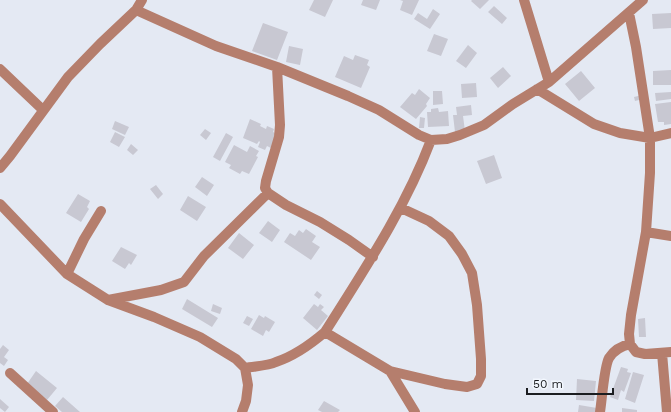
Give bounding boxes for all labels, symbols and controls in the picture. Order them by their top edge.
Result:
scale bar [527,370,613,396]
text: 50 m [533,377,563,391]

